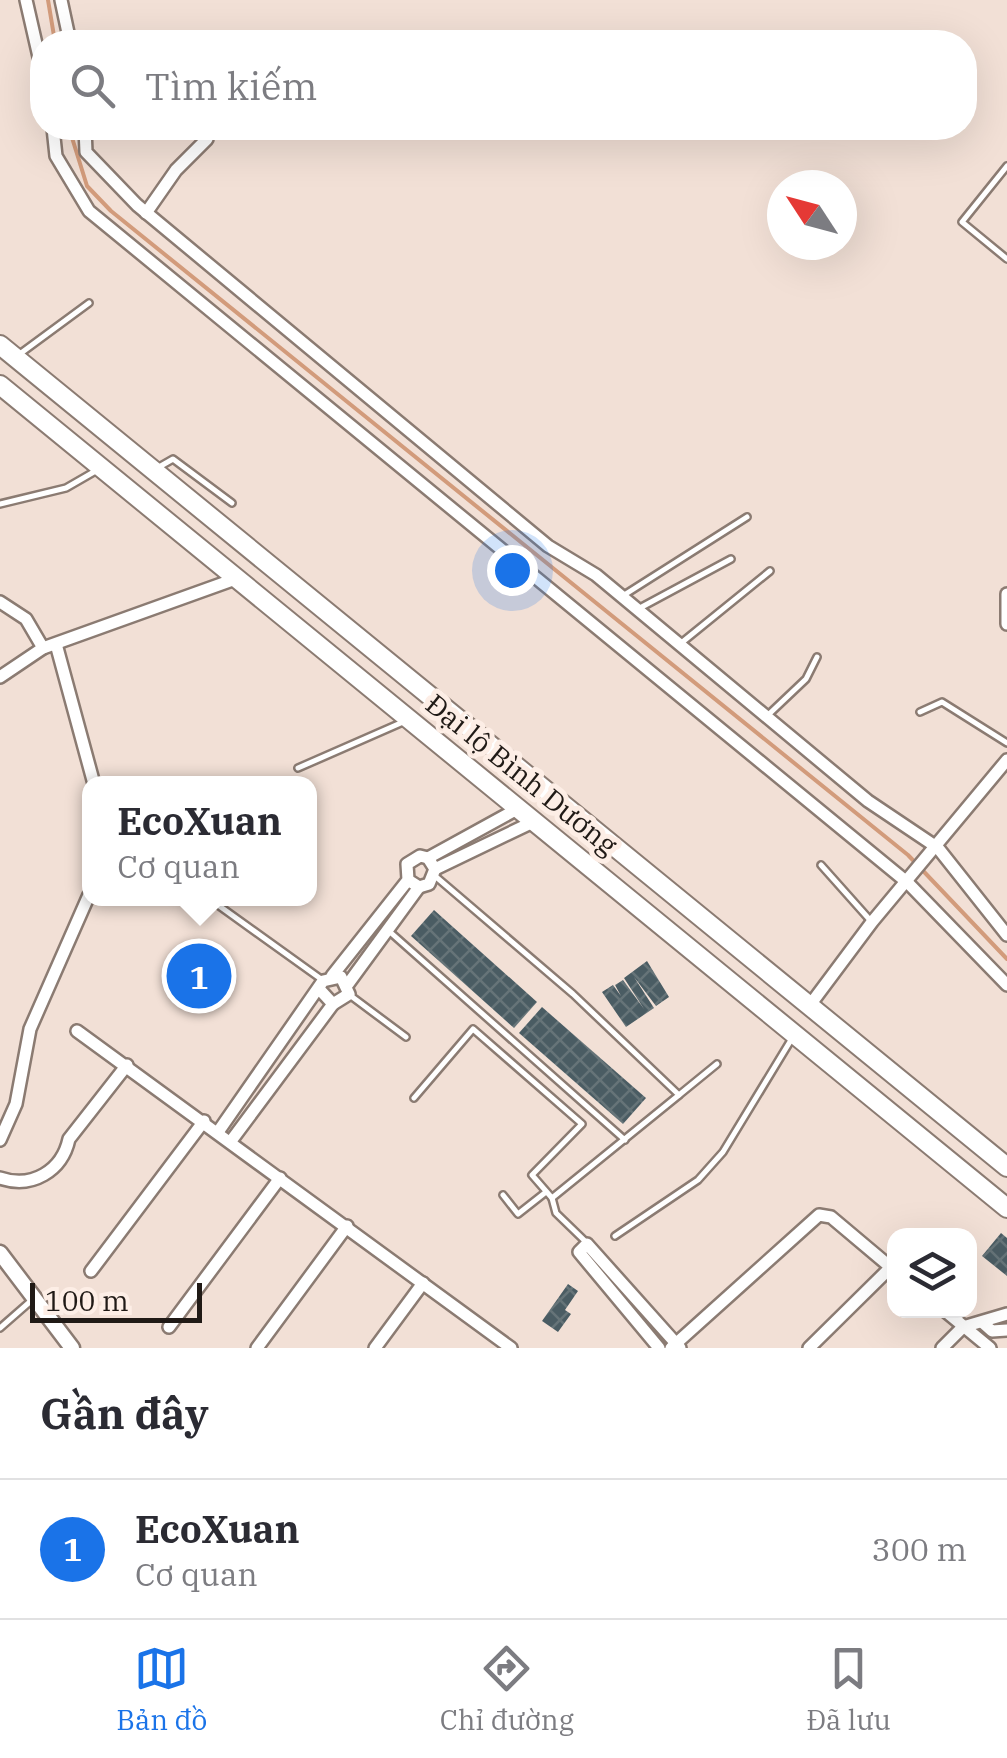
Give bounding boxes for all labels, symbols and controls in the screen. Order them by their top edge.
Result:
search box [30,30,977,140]
icon: search [65,58,120,113]
text: Tìm kiếm [145,61,318,110]
north arrow [767,170,857,260]
your location [487,545,538,596]
street label: Đại lộ Bình Dương [418,685,626,863]
popup [82,776,317,906]
text: EcoXuan [117,796,282,845]
text: Cơ quan [117,845,240,887]
pin: 1 [166,938,232,1014]
map controls [887,1228,977,1318]
button: layers [887,1228,977,1318]
scale bar [30,1278,202,1322]
text: 100 m [45,1282,129,1319]
text: Gần đây [40,1386,209,1441]
text: EcoXuan [135,1504,300,1553]
text: 1 [63,1528,82,1570]
text: 300 m [871,1528,967,1570]
text: Cơ quan [135,1553,258,1595]
tab: Bản đồ [116,1641,207,1738]
tab: Chỉ đường [440,1641,574,1738]
tab: Đã lưu [806,1641,891,1738]

